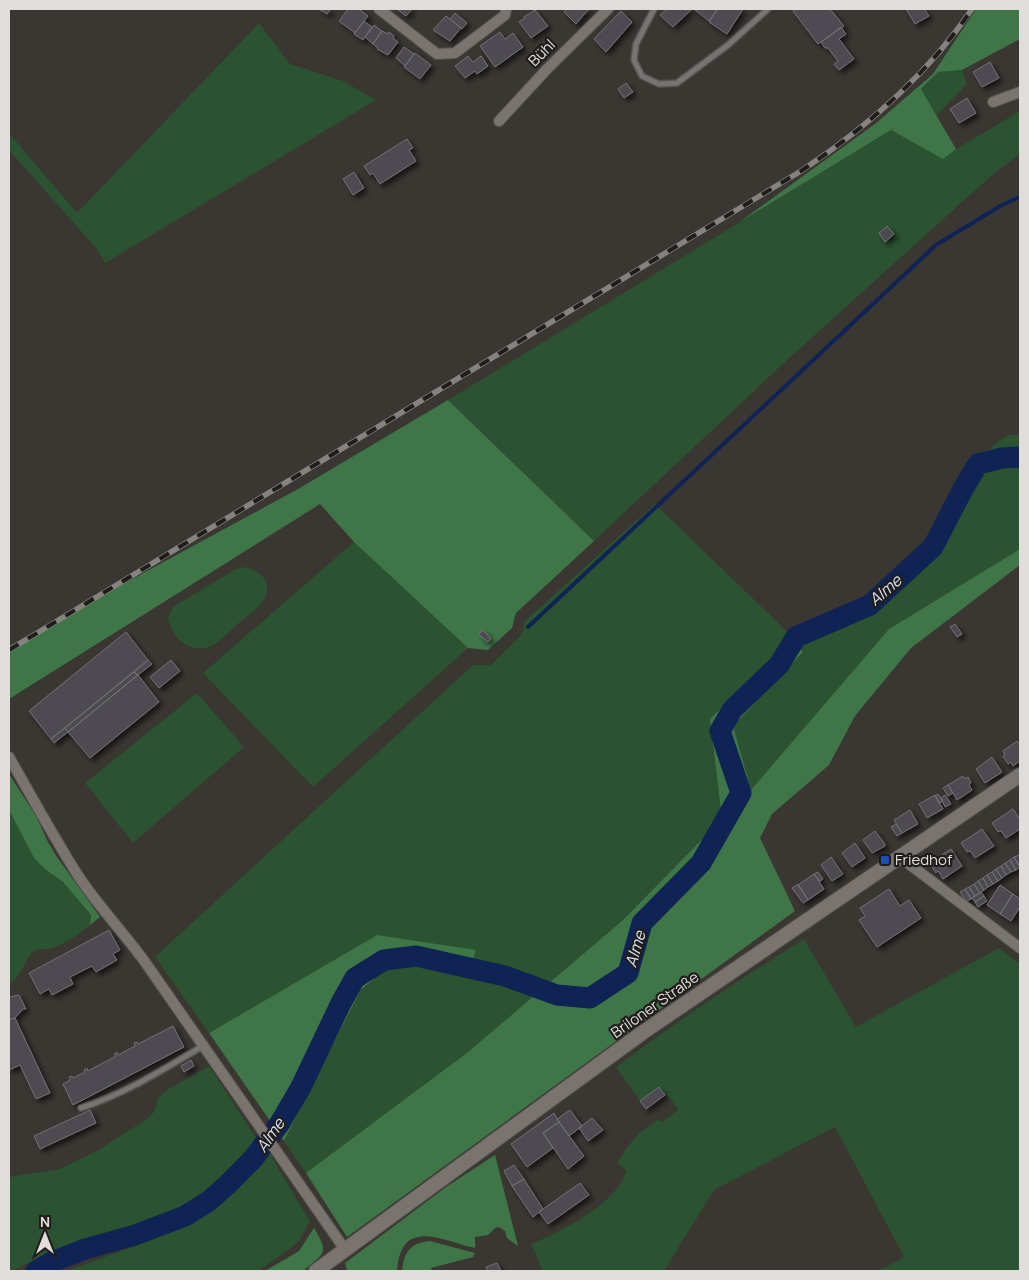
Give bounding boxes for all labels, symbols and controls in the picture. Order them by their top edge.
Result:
street label: Bühl [523,34,560,71]
water label: Alme [864,569,907,610]
place label: Friedhof [895,849,953,870]
marker: Friedhof [879,854,891,866]
water label: Alme [619,927,651,970]
street label: Briloner Straße [607,966,703,1043]
water label: Alme [250,1112,290,1156]
north arrow [20,1210,70,1260]
text: N [40,1212,50,1231]

